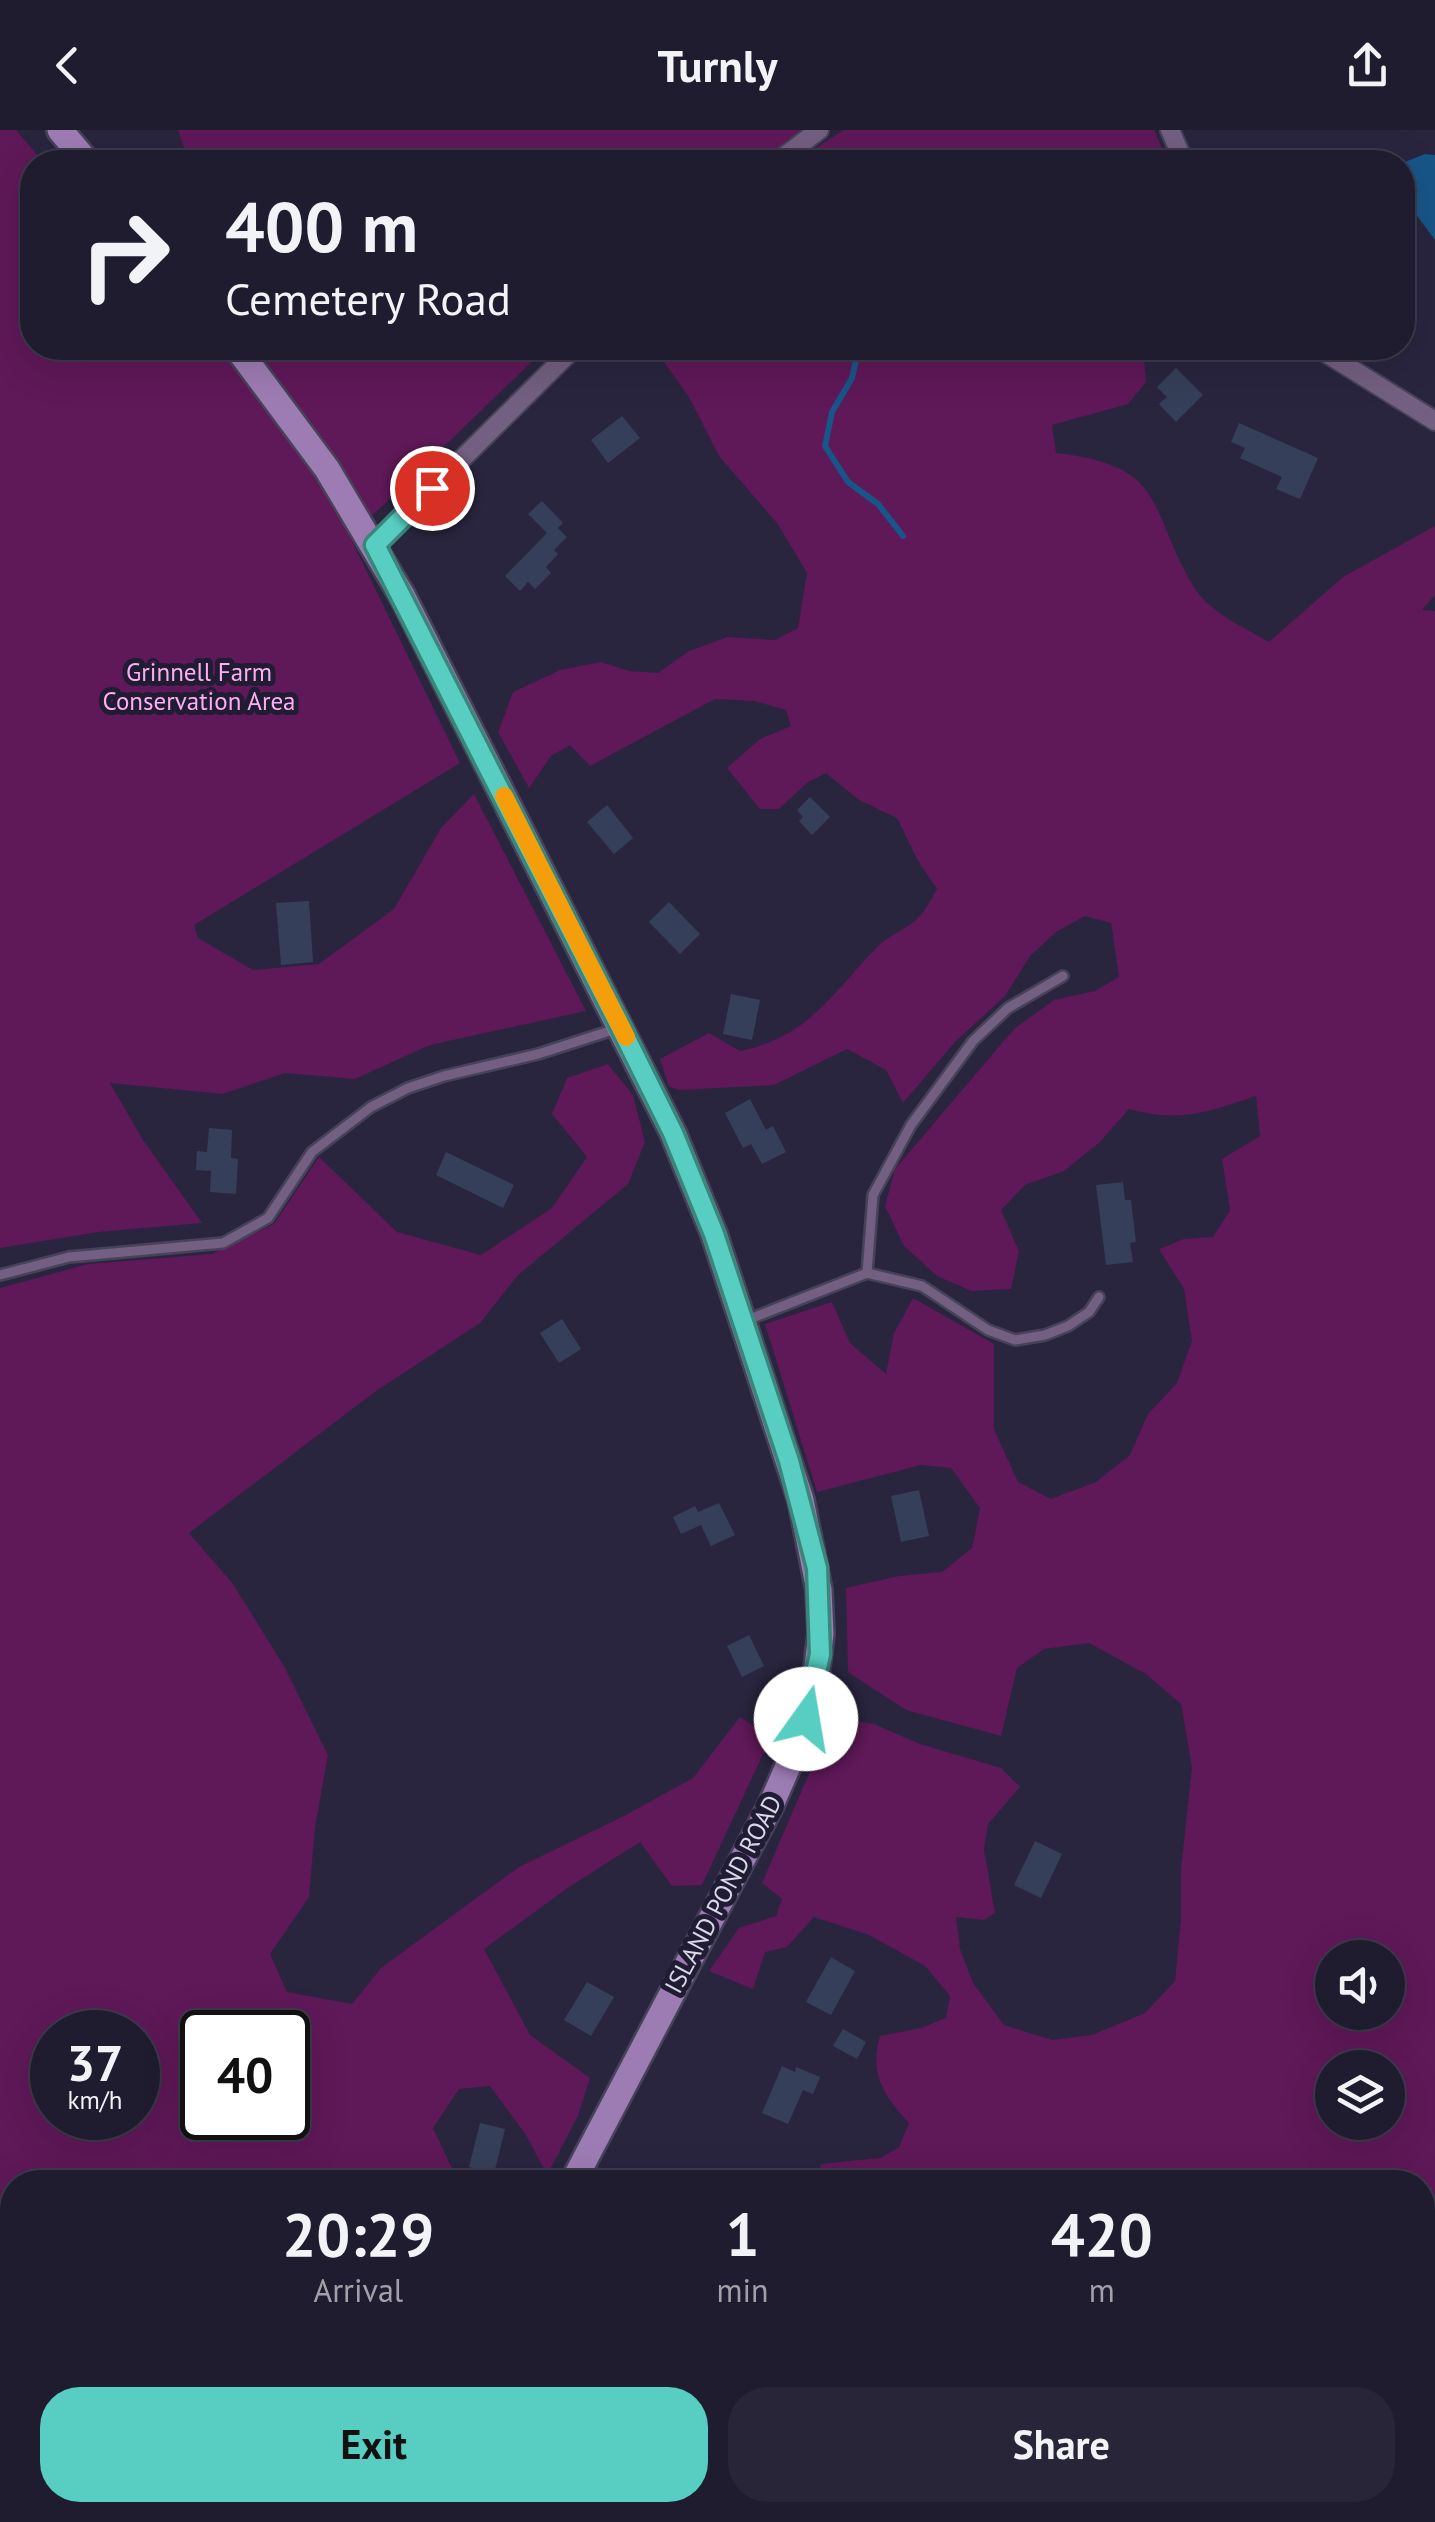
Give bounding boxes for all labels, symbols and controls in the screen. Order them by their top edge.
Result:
text: Turnly [657,36,778,94]
icon: back [40,38,95,93]
icon: share [1340,38,1395,93]
text: 400 m [225,181,418,271]
icon: right [60,190,190,320]
text: Cemetery Road [225,269,511,327]
pin [390,446,475,531]
icon: arrive [405,461,460,516]
park label: Grinnell Farm Conservation Area [102,656,296,717]
position arrow [754,1667,858,1771]
street label: ISLAND POND ROAD [657,1789,789,1999]
map controls [1315,1940,1405,2140]
button: sound [1315,1940,1405,2030]
speed limit sign: 40 [180,2010,310,2140]
text: 37 [67,2030,123,2095]
button: layers [1315,2050,1405,2140]
text: km/h [68,2084,122,2116]
text: 20:29 [282,2195,434,2273]
text: 1 [726,2195,760,2273]
text: 420 [1051,2195,1153,2273]
text: Arrival [313,2269,403,2311]
text: min [717,2269,769,2311]
text: m [1089,2269,1115,2311]
button: Exit [40,2387,708,2502]
button: Share [728,2387,1395,2502]

